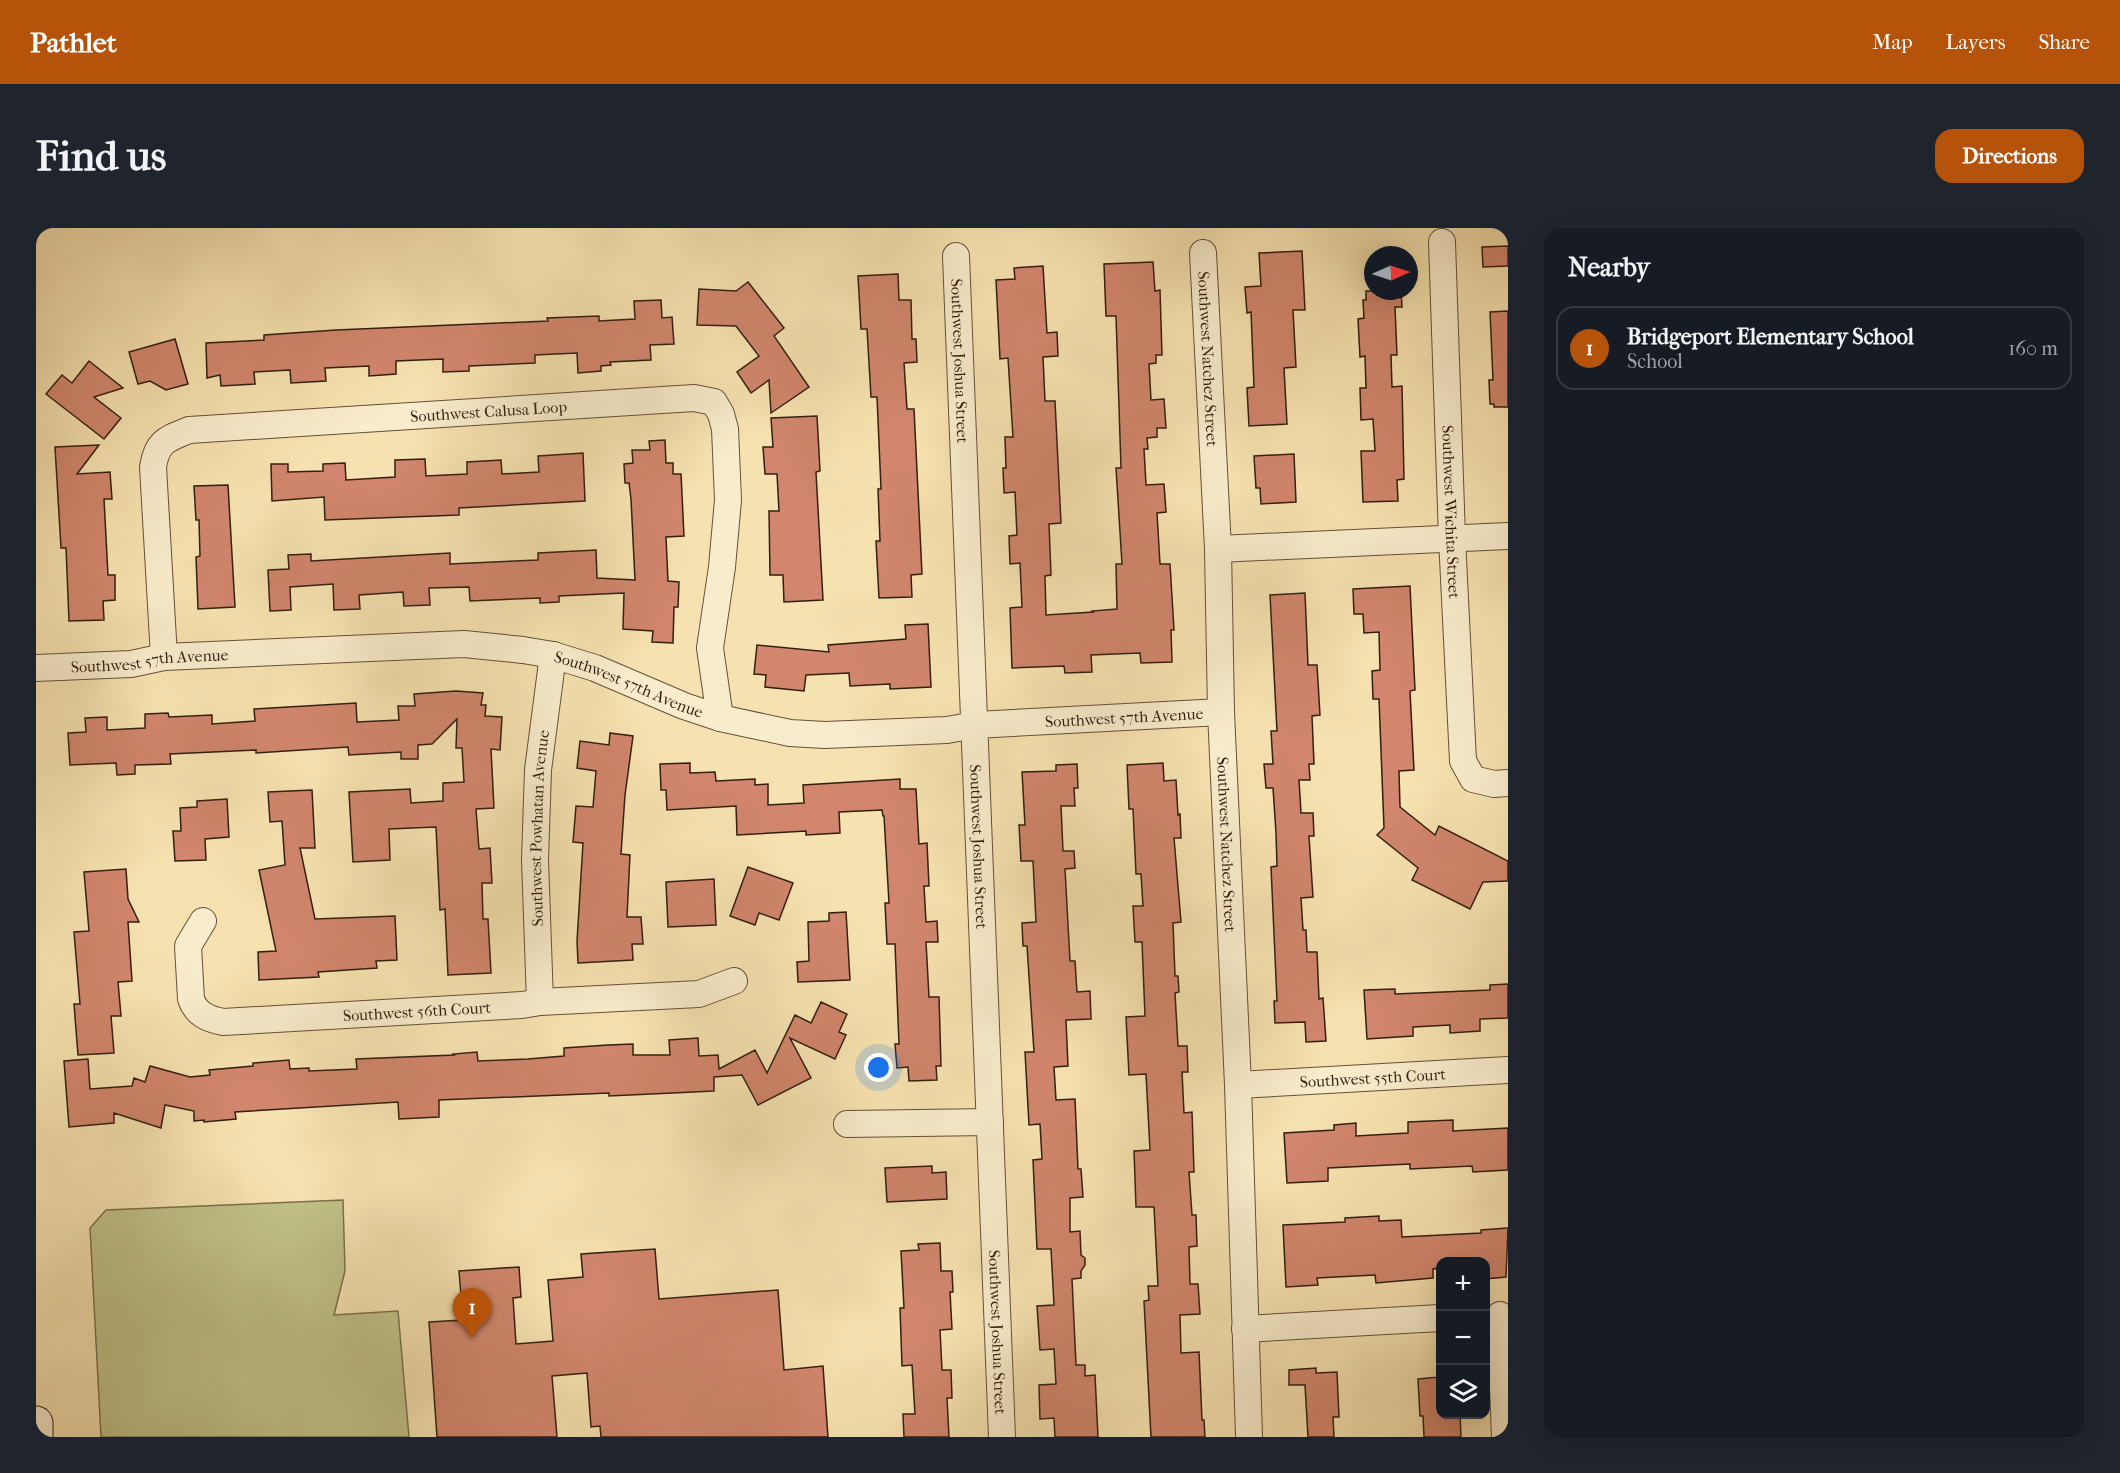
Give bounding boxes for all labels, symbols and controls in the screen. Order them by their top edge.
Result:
text: Pathlet [30,26,117,59]
text: Map [1872,30,1913,54]
text: Layers [1946,30,2005,54]
text: Share [2038,30,2090,54]
button: Directions [1935,129,2084,183]
text: Find us [36,132,166,181]
north arrow [1364,246,1418,300]
text: Nearby [1568,252,1650,283]
street label: Southwest Natchez Street [1194,271,1222,447]
street label: Southwest Joshua Street [947,278,973,444]
text: Bridgeport Elementary School [1627,324,1914,350]
text: 1 [1586,337,1593,360]
text: 160 m [2008,337,2058,360]
text: School [1627,350,1683,373]
street label: Southwest Calusa Loop [409,397,568,425]
street label: Southwest Wichita Street [1439,425,1464,599]
street label: Southwest 57th Avenue [70,645,229,676]
street label: Southwest 57th Avenue [552,646,706,721]
street label: Southwest 57th Avenue [1044,703,1204,731]
street label: Southwest Powhatan Avenue [525,729,553,927]
street label: Southwest Natchez Street [1214,756,1241,933]
street label: Southwest Joshua Street [966,764,992,930]
street label: Southwest 56th Court [342,997,492,1025]
your location [864,1053,893,1082]
street label: Southwest 55th Court [1299,1064,1447,1091]
street label: Southwest Joshua Street [985,1249,1011,1415]
map controls [1436,1257,1490,1419]
button: + [1436,1257,1490,1311]
pin: 1 [452,1288,492,1338]
button: − [1436,1311,1490,1365]
button: layers [1436,1365,1490,1419]

